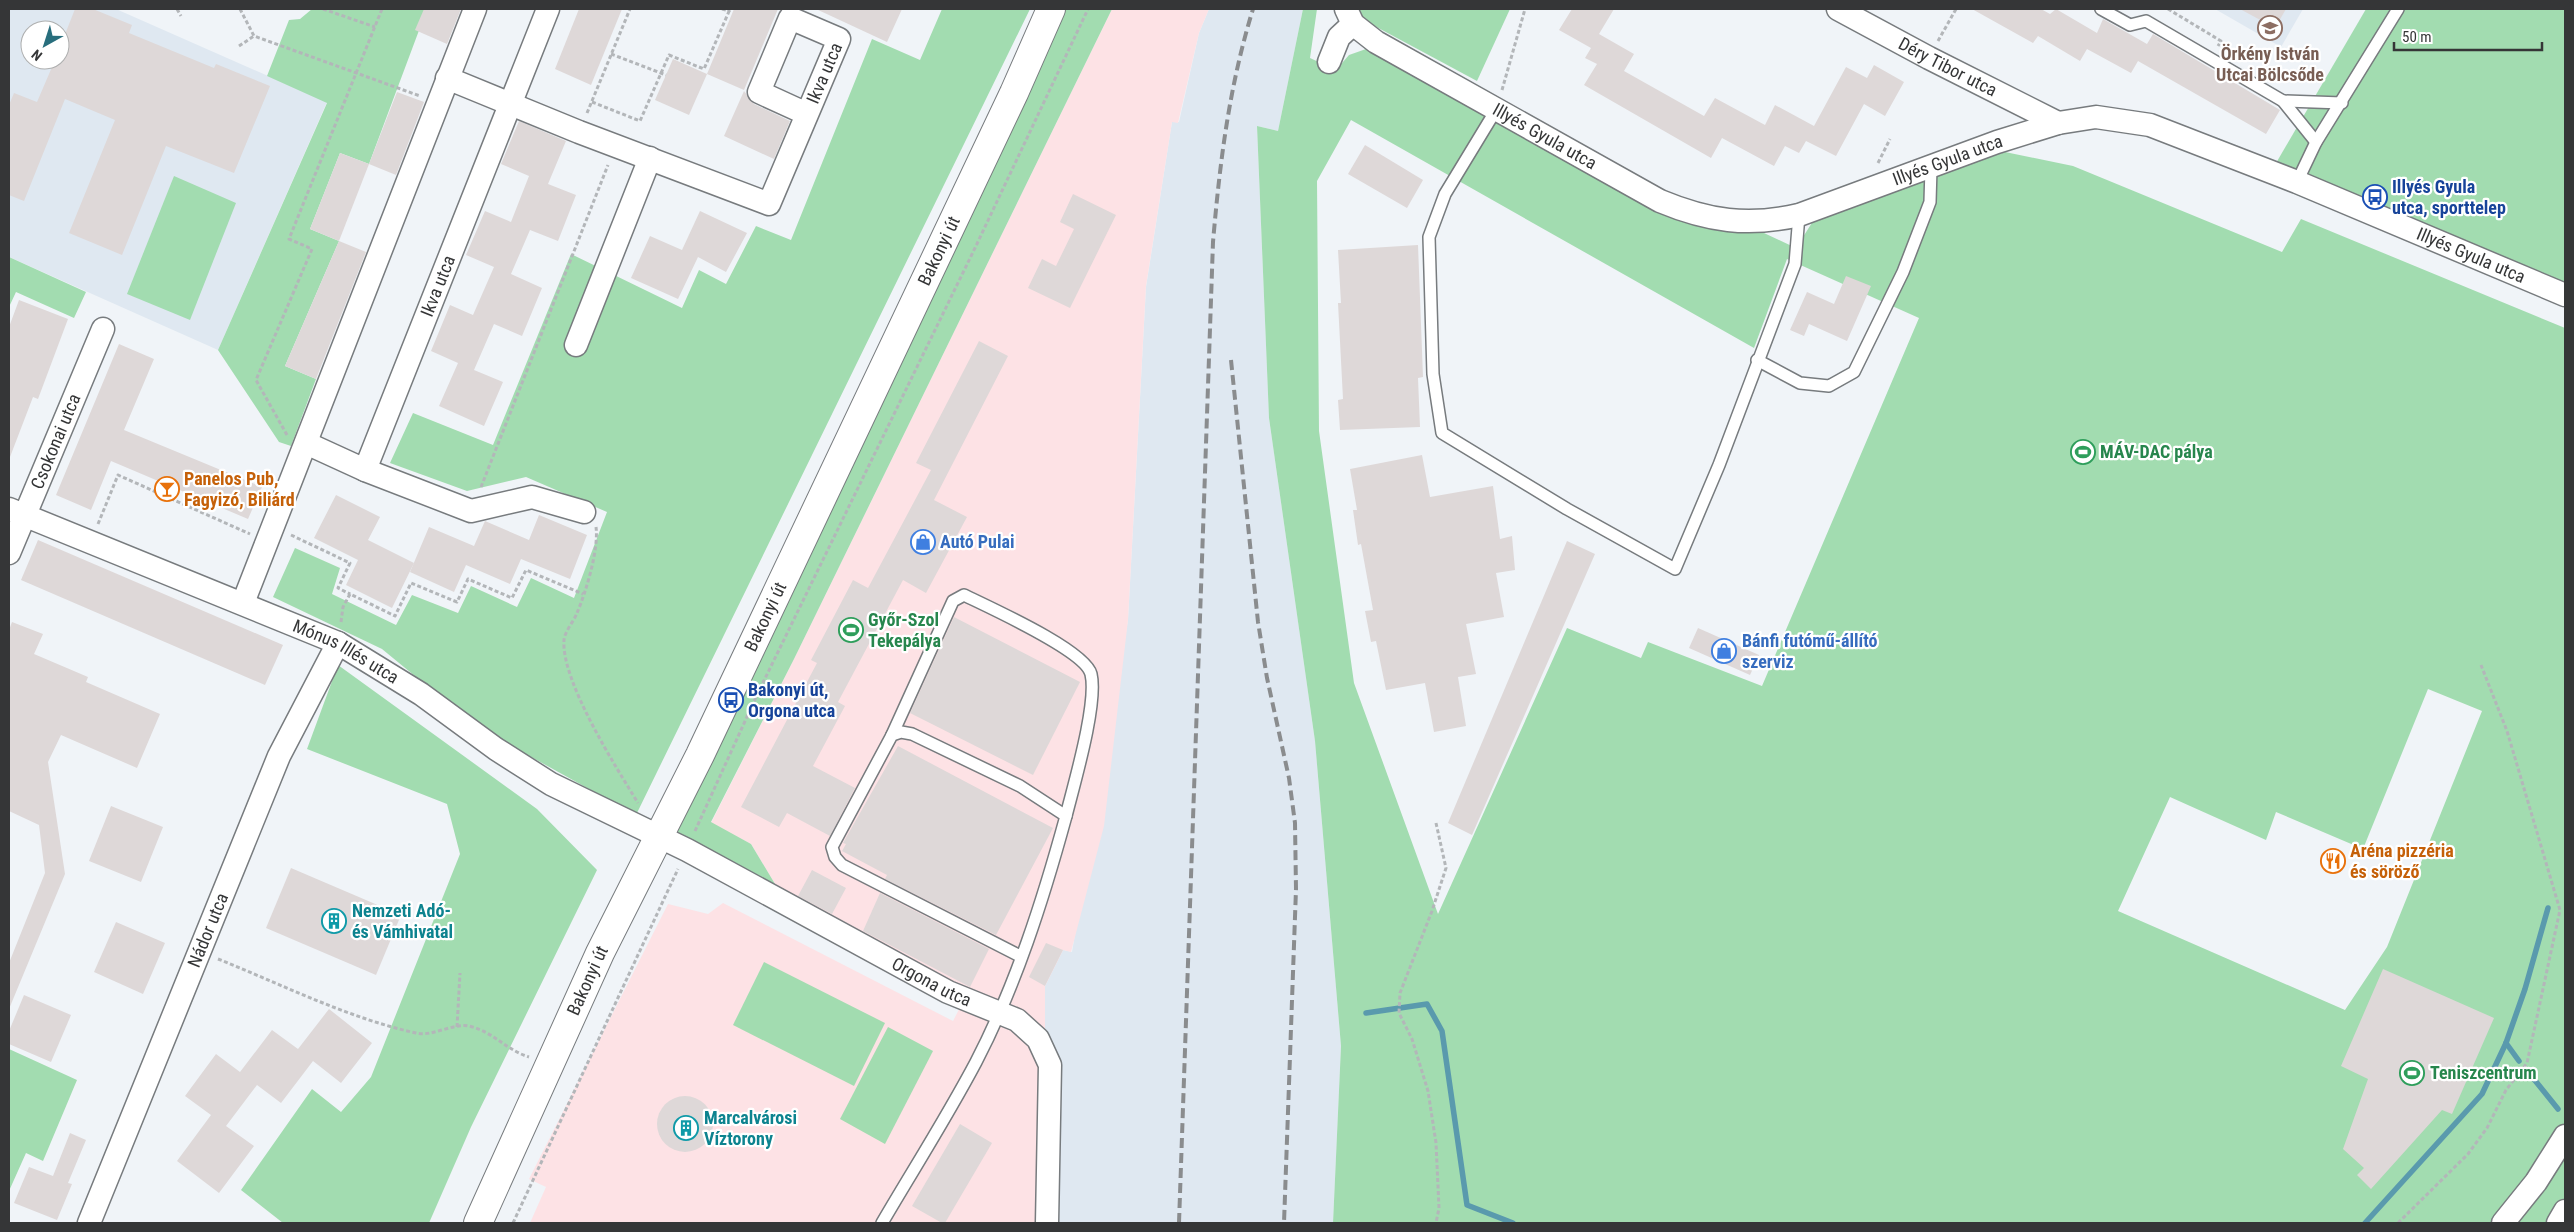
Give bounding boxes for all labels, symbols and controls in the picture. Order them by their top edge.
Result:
school or university icon: Örkény István Utcai Bölcsőde [2257,15,2283,41]
north arrow [20,20,70,70]
scale bar [2394,20,2542,52]
text: 50 m [2402,28,2432,46]
street label: Déry Tibor utca [1895,33,2000,100]
street label: Ikva utca [802,39,846,106]
place label: Örkény István Utcai Bölcsőde [2216,43,2324,85]
text: N [28,46,45,64]
street label: Illyés Gyula utca [1489,99,1600,173]
street label: Illyés Gyula utca [1890,130,2005,190]
place label: Illyés Gyula utca, sporttelep [2392,176,2506,218]
bus stop icon: Illyés Gyula utca, sporttelep [2362,184,2388,210]
street label: Bakonyi út [913,213,964,289]
street label: Illyés Gyula utca [2414,223,2529,287]
street label: Ikva utca [416,252,459,319]
street label: Csokonai utca [26,390,85,492]
sports icon: MÁV-DAC pálya [2070,439,2096,465]
place label: MÁV-DAC pálya [2100,441,2213,462]
place label: Panelos Pub, Fagyizó, Biliárd [184,468,295,510]
bar icon: Panelos Pub, Fagyizó, Biliárd [154,476,180,502]
shop icon: Autó Pulai [910,529,936,555]
place label: Autó Pulai [940,531,1015,552]
street label: Bakonyi út [740,579,790,655]
place label: Győr-Szol Tekepálya [868,609,941,651]
street label: Mónus Illés utca [290,615,403,688]
sports icon: Győr-Szol Tekepálya [838,617,864,643]
place label: Bánfi futómű-állító szerviz [1742,630,1878,672]
shop icon: Bánfi futómű-állító szerviz [1711,638,1737,664]
place label: Bakonyi út, Orgona utca [748,679,835,721]
bus stop icon: Bakonyi út, Orgona utca [718,687,744,713]
place label: Aréna pizzéria és söröző [2350,840,2454,882]
restaurant icon: Aréna pizzéria és söröző [2320,848,2346,874]
street label: Nádor utca [183,890,232,970]
place label: Nemzeti Adó- és Vámhivatal [352,900,453,942]
building icon: Nemzeti Adó- és Vámhivatal [321,908,347,934]
street label: Bakonyi út [562,942,612,1019]
street label: Orgona utca [888,952,974,1010]
sports icon: Teniszcentrum [2399,1060,2425,1086]
place label: Teniszcentrum [2430,1062,2537,1083]
place label: Marcalvárosi Víztorony [704,1107,797,1149]
building icon: Marcalvárosi Víztorony [673,1115,699,1141]

